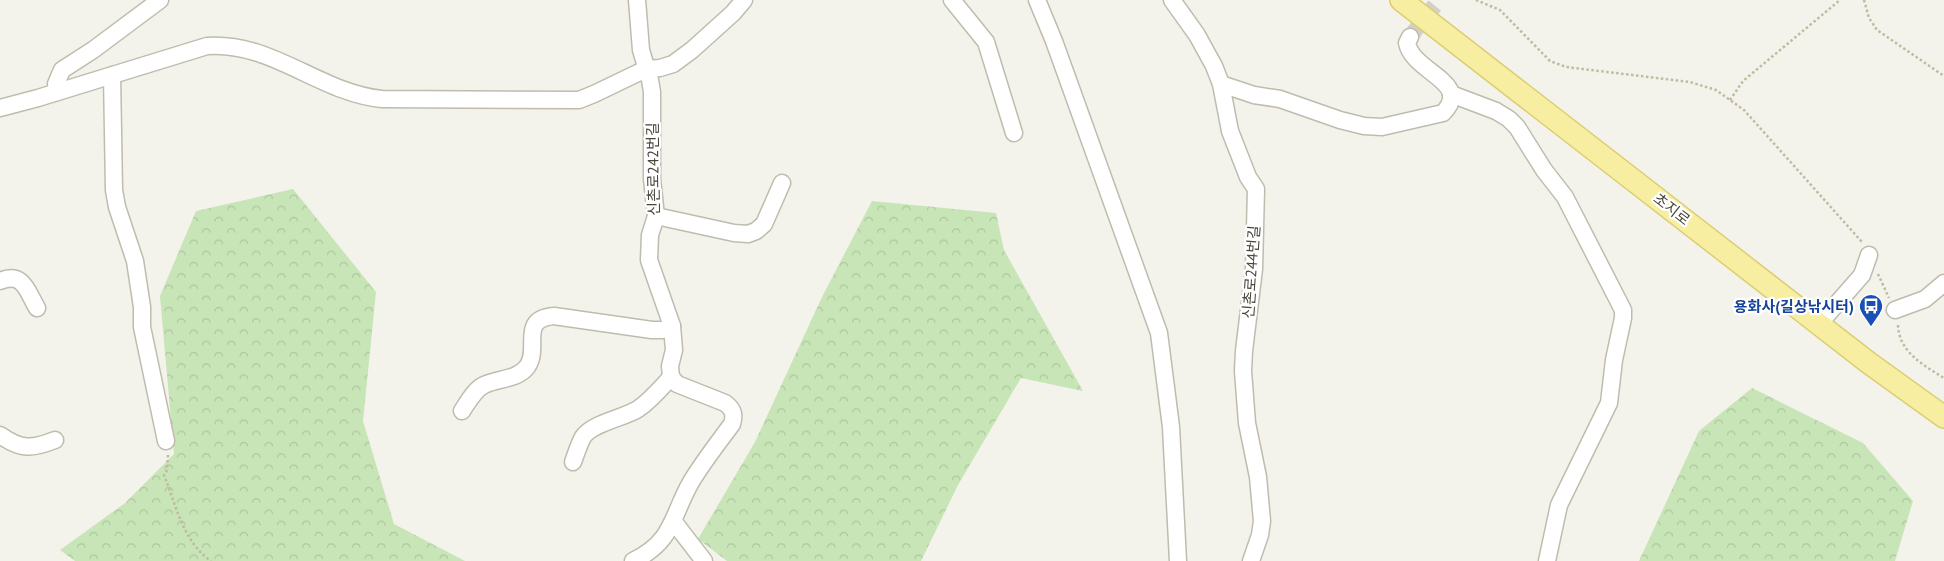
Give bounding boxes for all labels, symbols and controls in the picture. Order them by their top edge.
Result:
street label: 신촌로242번길 [643,122,663,216]
street label: 초지로 [1650,189,1694,229]
street label: 신촌로244번길 [1238,225,1264,319]
bus stop icon: 용화사(길상낚시터) [1858,293,1884,327]
place label: 용화사(길상낚시터) [1734,297,1854,316]

